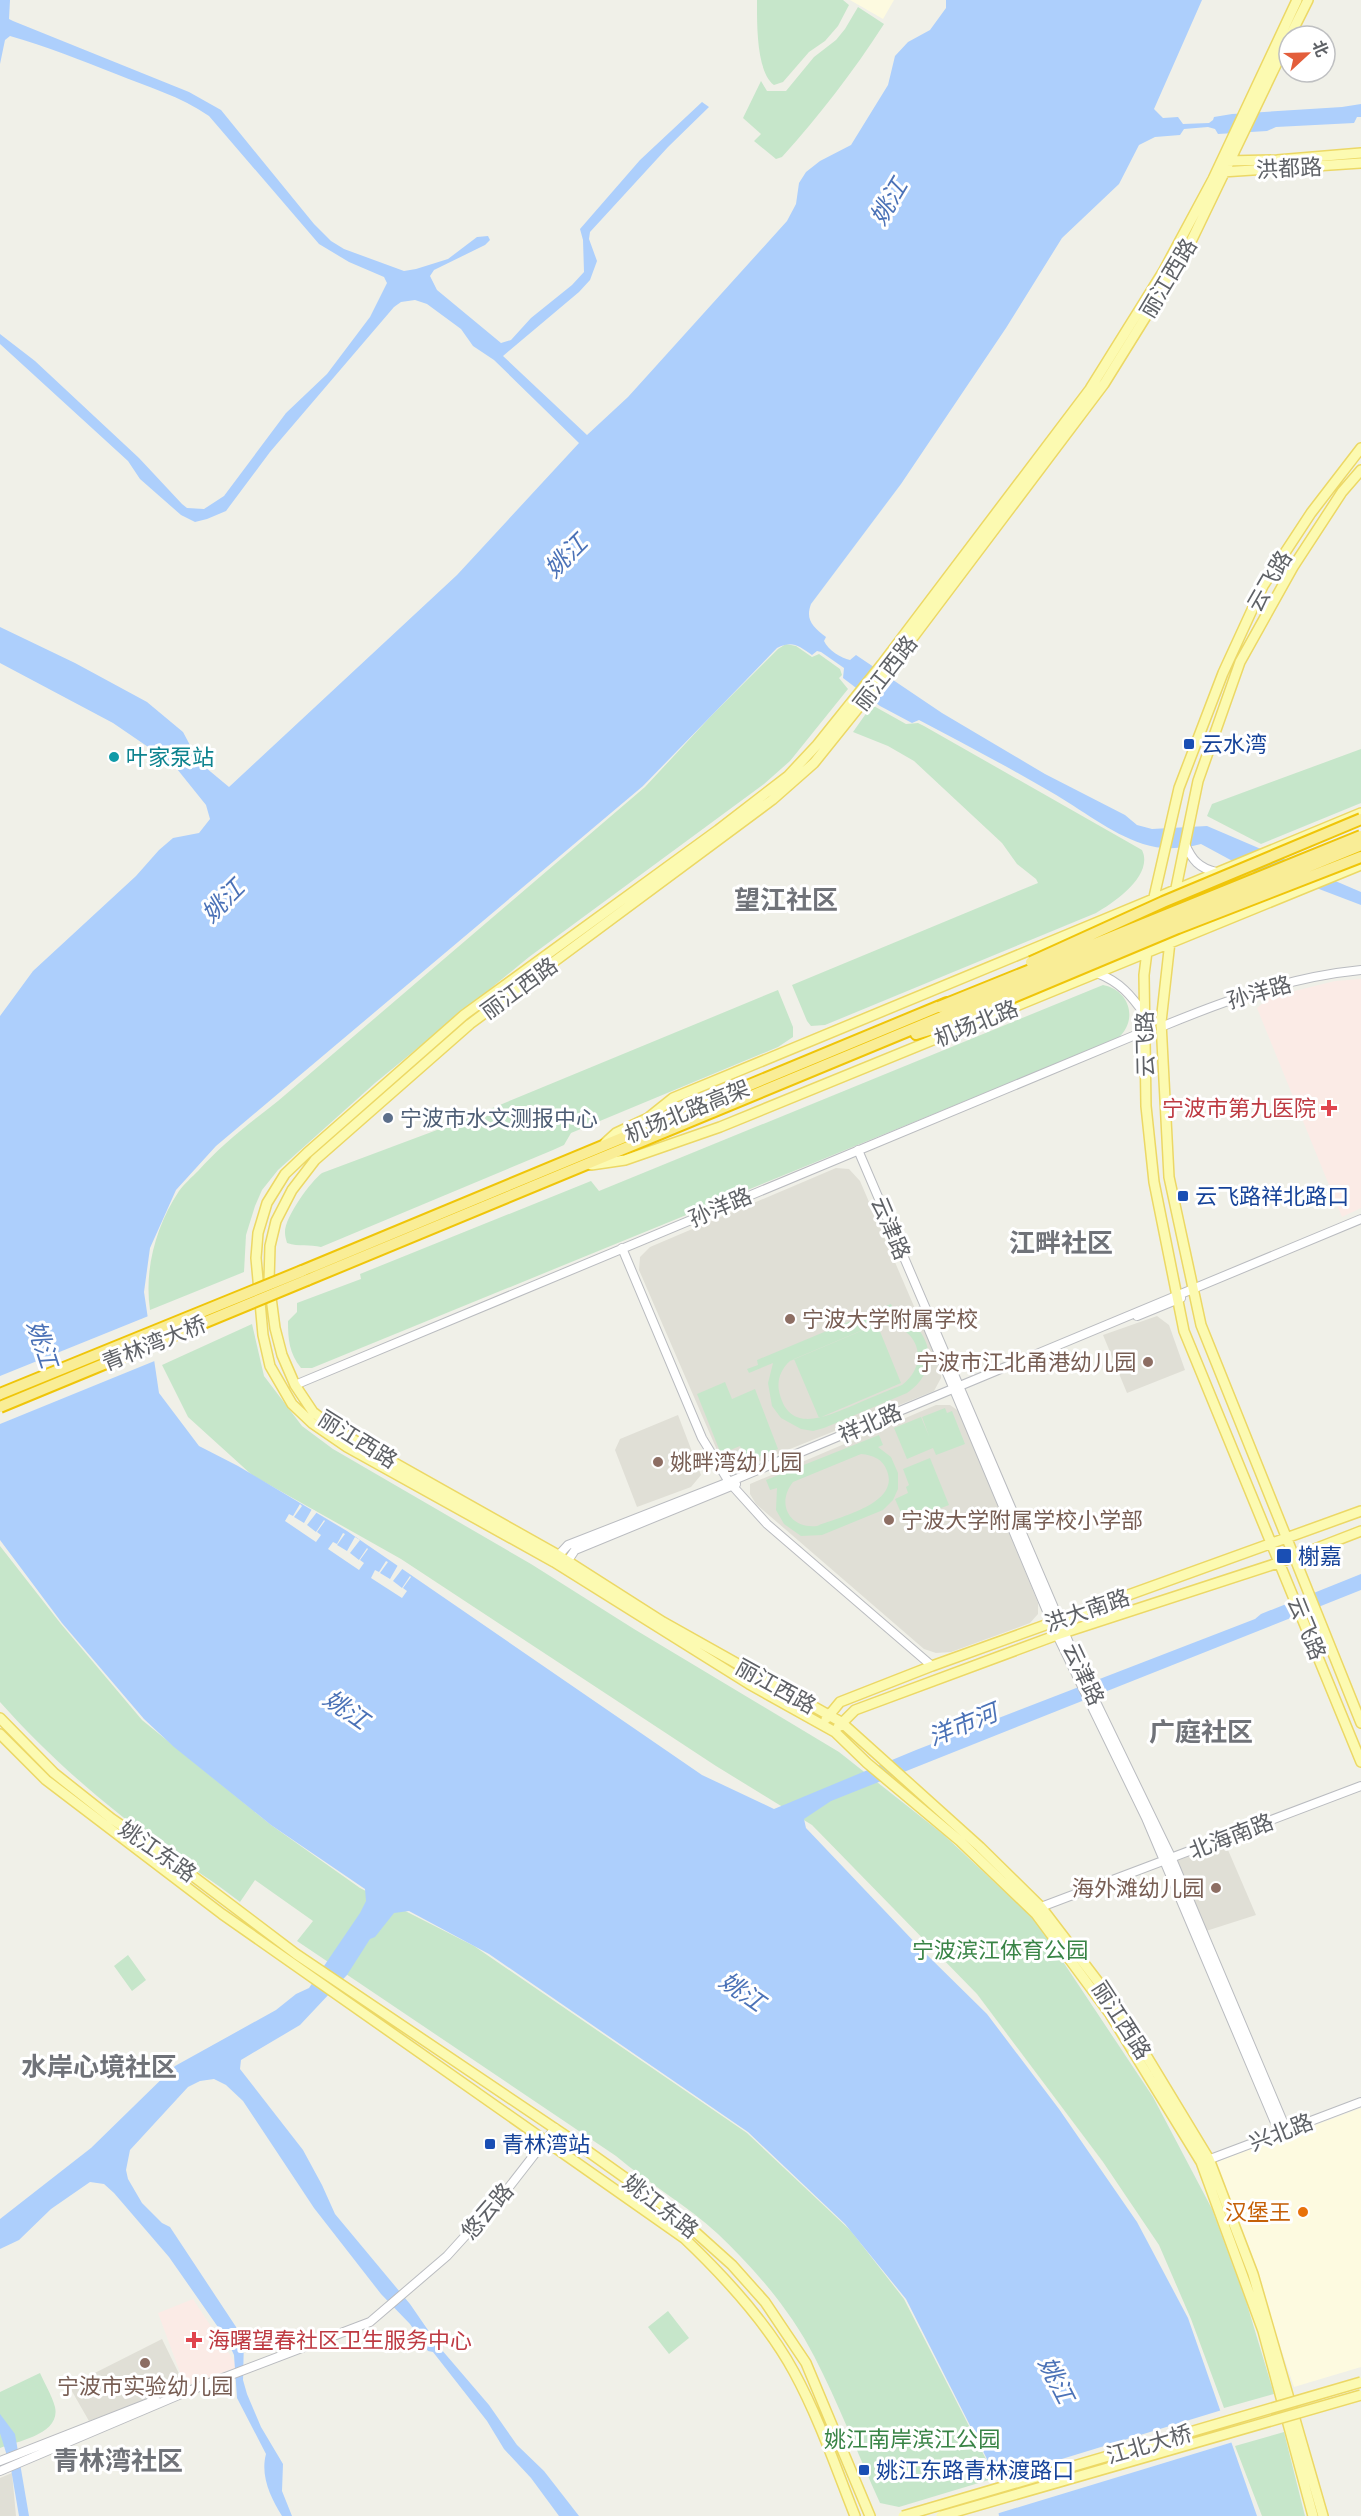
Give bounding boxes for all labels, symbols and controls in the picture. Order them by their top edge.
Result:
north arrow [1277,24,1337,84]
text: 北 [1307,36,1335,60]
street label: 洪都路 [1255,149,1323,187]
water label: 姚江 [860,169,917,231]
street label: 丽江西路 [1131,232,1205,324]
water label: 姚江 [536,523,597,585]
street label: 云飞路 [1238,544,1300,618]
street label: 丽江西路 [845,628,925,718]
place label: 云水湾 [1201,727,1267,761]
marker: 云水湾 [1182,737,1196,751]
place label: 叶家泵站 [126,740,214,774]
marker: 叶家泵站 [107,750,121,764]
water label: 姚江 [193,868,254,930]
district label: 望江社区 [734,880,838,919]
street label: 丽江西路 [473,948,565,1028]
street label: 孙洋路 [1223,967,1295,1017]
street label: 机场北路 [929,991,1023,1055]
street label: 云飞路 [1127,1011,1163,1077]
street label: 机场北路高架 [619,1071,755,1151]
place label: 宁波市第九医院 [1162,1091,1316,1125]
marker: 宁波市第九医院 [1320,1099,1338,1117]
place label: 宁波市水文测报中心 [400,1101,598,1135]
marker: 宁波市水文测报中心 [381,1111,395,1125]
street label: 孙洋路 [683,1178,757,1236]
place label: 云飞路祥北路口 [1195,1179,1349,1213]
marker: 云飞路祥北路口 [1176,1189,1190,1203]
street label: 云津路 [862,1191,920,1265]
district label: 江畔社区 [1009,1223,1113,1262]
place label: 宁波大学附属学校 [802,1302,978,1336]
street label: 青林湾大桥 [97,1307,211,1379]
marker: 宁波大学附属学校 [783,1312,797,1326]
water label: 姚江 [18,1315,68,1375]
place label: 宁波市江北甬港幼儿园 [916,1345,1136,1379]
marker: 宁波市江北甬港幼儿园 [1141,1355,1155,1369]
street label: 祥北路 [833,1394,907,1452]
street label: 丽江西路 [312,1401,404,1477]
place label: 姚畔湾幼儿园 [670,1445,802,1479]
marker: 姚畔湾幼儿园 [651,1455,665,1469]
place label: 宁波大学附属学校小学部 [901,1503,1143,1537]
marker: 宁波大学附属学校小学部 [882,1513,896,1527]
place label: 榭嘉 [1298,1539,1342,1573]
marker: 榭嘉 [1275,1547,1293,1565]
street label: 洪大南路 [1040,1580,1134,1640]
street label: 云飞路 [1279,1591,1335,1665]
street label: 云津路 [1055,1637,1113,1711]
street label: 丽江西路 [729,1650,823,1722]
water label: 姚江 [317,1681,379,1739]
water label: 洋市河 [923,1692,1006,1754]
district label: 广庭社区 [1149,1712,1253,1751]
street label: 北海南路 [1184,1804,1278,1868]
street label: 姚江东路 [112,1812,204,1890]
place label: 海外滩幼儿园 [1072,1871,1204,1905]
marker: 海外滩幼儿园 [1209,1881,1223,1895]
park label: 宁波滨江体育公园 [912,1933,1088,1967]
water label: 姚江 [713,1963,775,2021]
street label: 丽江西路 [1084,1974,1160,2066]
district label: 水岸心境社区 [21,2047,177,2086]
street label: 兴北路 [1244,2104,1318,2160]
place label: 青林湾站 [502,2127,590,2161]
marker: 青林湾站 [483,2137,497,2151]
street label: 姚江东路 [616,2166,706,2246]
street label: 悠云路 [453,2175,521,2247]
place label: 汉堡王 [1225,2195,1291,2229]
marker: 汉堡王 [1296,2205,1310,2219]
place label: 海曙望春社区卫生服务中心 [208,2323,472,2357]
marker: 海曙望春社区卫生服务中心 [185,2331,203,2349]
water label: 姚江 [1030,2350,1085,2412]
marker: 宁波市实验幼儿园 [138,2356,152,2370]
place label: 宁波市实验幼儿园 [57,2369,233,2403]
street label: 江北大桥 [1102,2416,1196,2472]
park label: 姚江南岸滨江公园 [824,2422,1000,2456]
district label: 青林湾社区 [53,2441,183,2480]
place label: 姚江东路青林渡路口 [876,2453,1074,2487]
marker: 姚江东路青林渡路口 [857,2463,871,2477]

